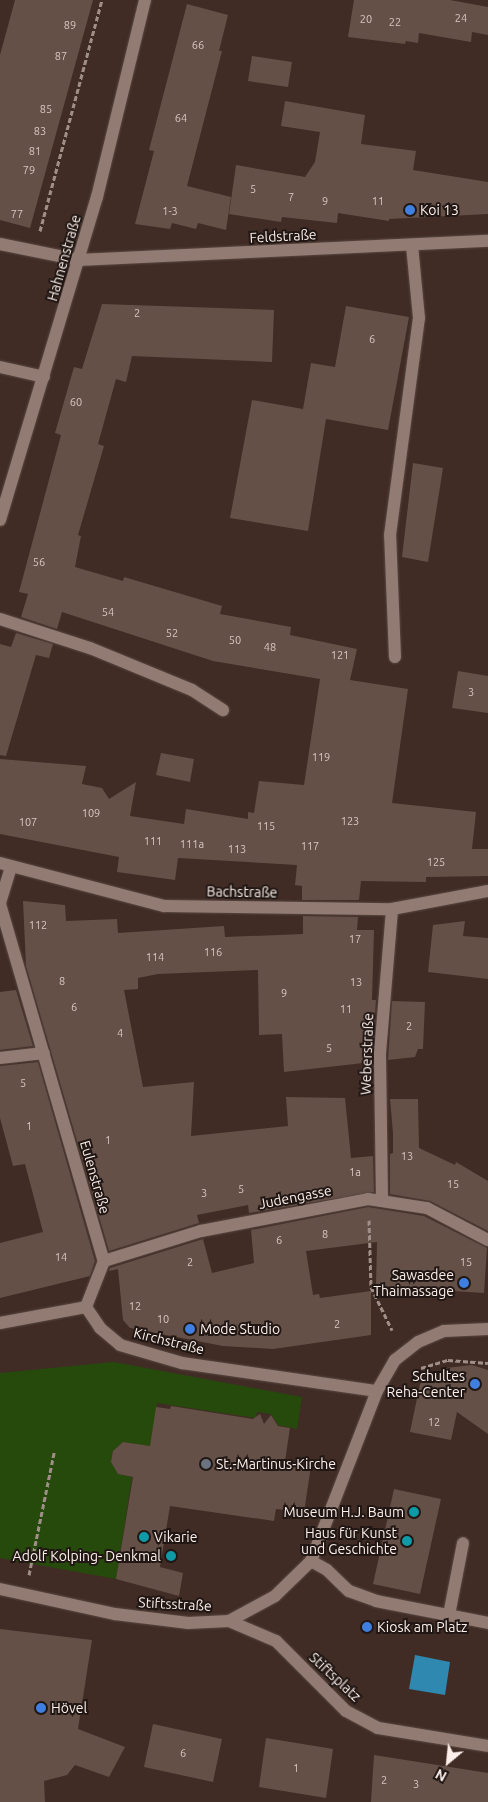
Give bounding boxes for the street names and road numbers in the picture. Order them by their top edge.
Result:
street label: Hahnenstraße [44,213,84,303]
street label: Feldstraße [249,226,317,246]
street label: Bachstraße [206,883,278,901]
street label: Weberstraße [357,1013,377,1095]
street label: Eulenstraße [77,1138,113,1216]
street label: Judengasse [257,1182,333,1212]
street label: Kirchstraße [132,1324,206,1358]
street label: Stiftsstraße [138,1594,212,1614]
street label: Stiftsplatz [306,1649,364,1705]

